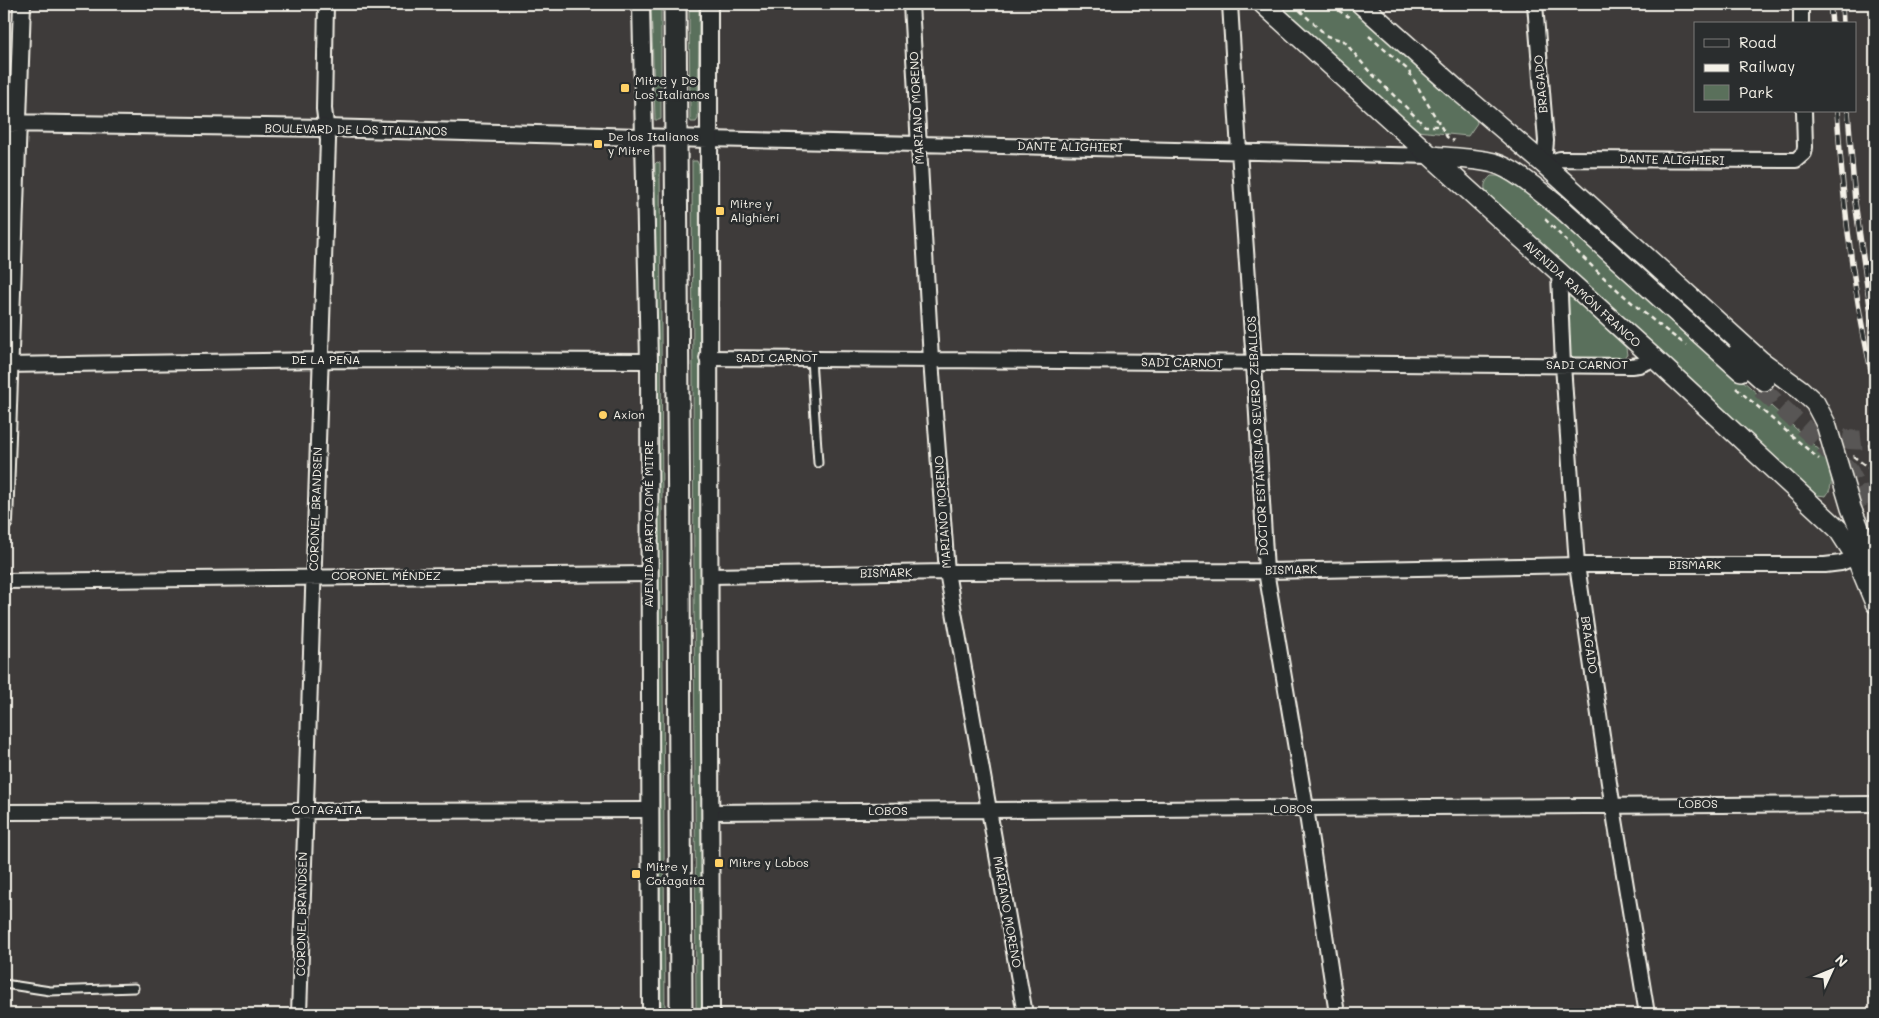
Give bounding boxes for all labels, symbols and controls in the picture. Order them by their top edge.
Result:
legend [1694,22,1856,112]
text: Road [1739,32,1776,52]
street label: MARIANO MORENO [905,51,927,165]
street label: BRAGADO [1529,54,1551,114]
text: Railway [1739,56,1795,76]
place label: Mitre y De Los Italianos [635,72,710,102]
marker: Mitre y De Los Italianos [619,82,631,94]
text: Park [1739,82,1773,102]
street label: BOULEVARD DE LOS ITALIANOS [265,119,448,139]
place label: De los Italianos y Mitre [608,128,699,158]
street label: DANTE ALIGHIERI [1017,137,1123,155]
marker: De los Italianos y Mitre [592,138,604,150]
street label: DANTE ALIGHIERI [1619,150,1725,168]
place label: Mitre y Alighieri [730,195,780,225]
marker: Mitre y Alighieri [714,205,726,217]
street label: AVENIDA RAMÓN FRANCO [1520,236,1645,350]
street label: DOCTOR ESTANISLAO SEVERO ZEBALLOS [1243,315,1271,556]
street label: SADI CARNOT [736,349,818,365]
street label: DE LA PEÑA [292,351,360,367]
street label: SADI CARNOT [1141,353,1223,371]
street label: SADI CARNOT [1546,356,1628,372]
place label: Axion [613,406,645,422]
marker: Axion [597,409,609,421]
street label: AVENIDA BARTOLOMÉ MITRE [640,440,656,608]
street label: CORONEL BRANDSEN [305,447,325,571]
street label: MARIANO MORENO [930,455,954,569]
street label: BISMARK [1669,556,1722,572]
street label: BISMARK [1265,561,1318,577]
street label: BISMARK [860,564,913,580]
street label: CORONEL MÉNDEZ [331,567,441,583]
street label: BRAGADO [1578,615,1602,675]
street label: LOBOS [1678,795,1718,811]
street label: LOBOS [1273,800,1313,816]
street label: COTAGAITA [292,801,362,817]
street label: LOBOS [868,802,908,818]
street label: CORONEL BRANDSEN [292,852,310,976]
place label: Mitre y Lobos [729,854,809,870]
street label: MARIANO MORENO [990,855,1026,969]
marker: Mitre y Lobos [713,857,725,869]
place label: Mitre y Cotagaita [646,858,705,888]
marker: Mitre y Cotagaita [630,868,642,880]
north arrow [1806,946,1856,996]
text: N [1831,950,1852,971]

